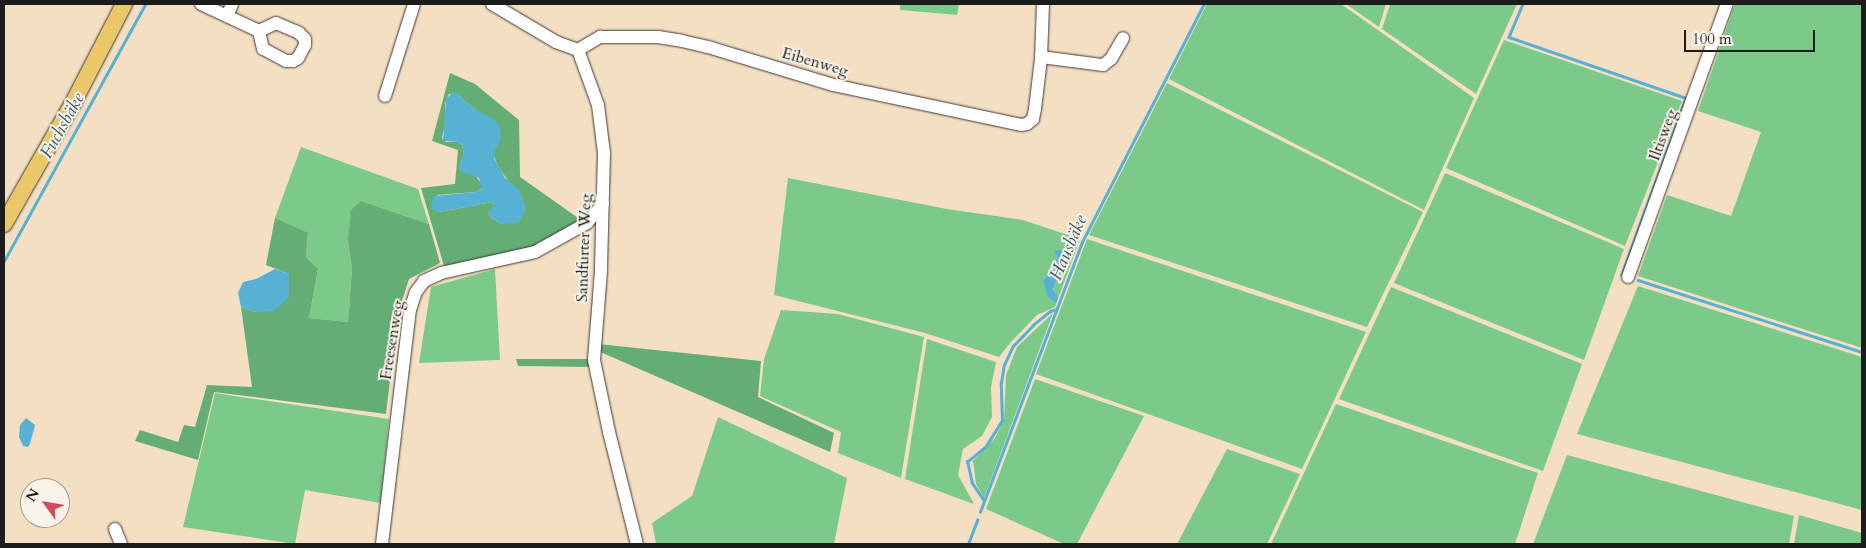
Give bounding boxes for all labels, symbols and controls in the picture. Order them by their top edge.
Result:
scale bar [1686,20,1817,52]
text: 100 m [1692,29,1732,49]
street label: Eibenweg [779,43,851,81]
water label: Fuchsbäke [36,90,90,162]
street label: Iltisweg [1645,107,1681,163]
street label: Sandfurter Weg [573,194,595,302]
water label: Hausbäke [1046,212,1092,284]
street label: Freesenweg [376,299,408,381]
north arrow [20,478,70,528]
text: N [21,485,44,506]

